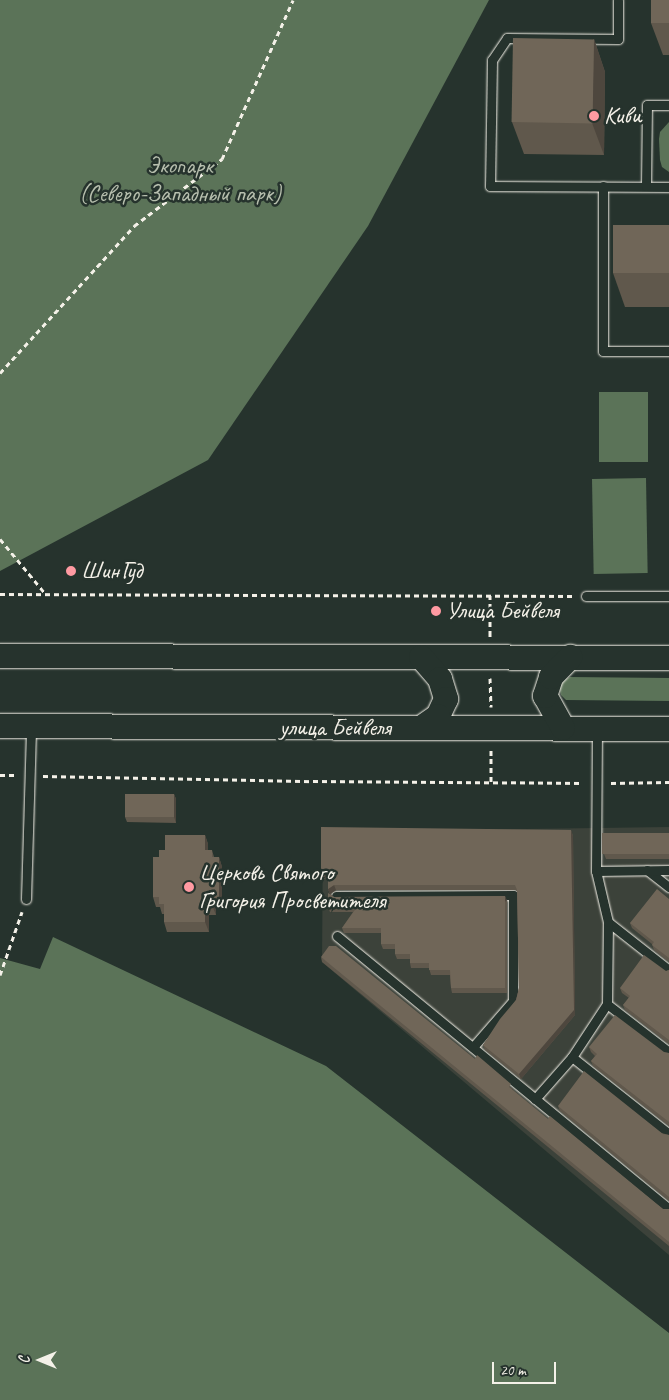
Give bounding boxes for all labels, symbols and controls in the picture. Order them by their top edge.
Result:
place label: Киви [604,102,641,130]
marker: Киви [588,110,600,122]
park label: Экопарк (Северо-Западный парк) [79,152,281,208]
place label: ШинГуд [81,557,142,585]
marker: ШинГуд [65,565,77,577]
place label: Улица Бейвеля [446,597,559,625]
marker: Улица Бейвеля [430,605,442,617]
street label: улица Бейвеля [279,714,391,742]
place label: Церковь Святого Григория Просветителя [199,859,384,915]
marker: Церковь Святого Григория Просветителя [183,881,195,893]
north arrow [15,1335,65,1385]
scale bar [494,1352,558,1384]
text: С [16,1357,33,1363]
text: 20 m [500,1361,526,1380]

